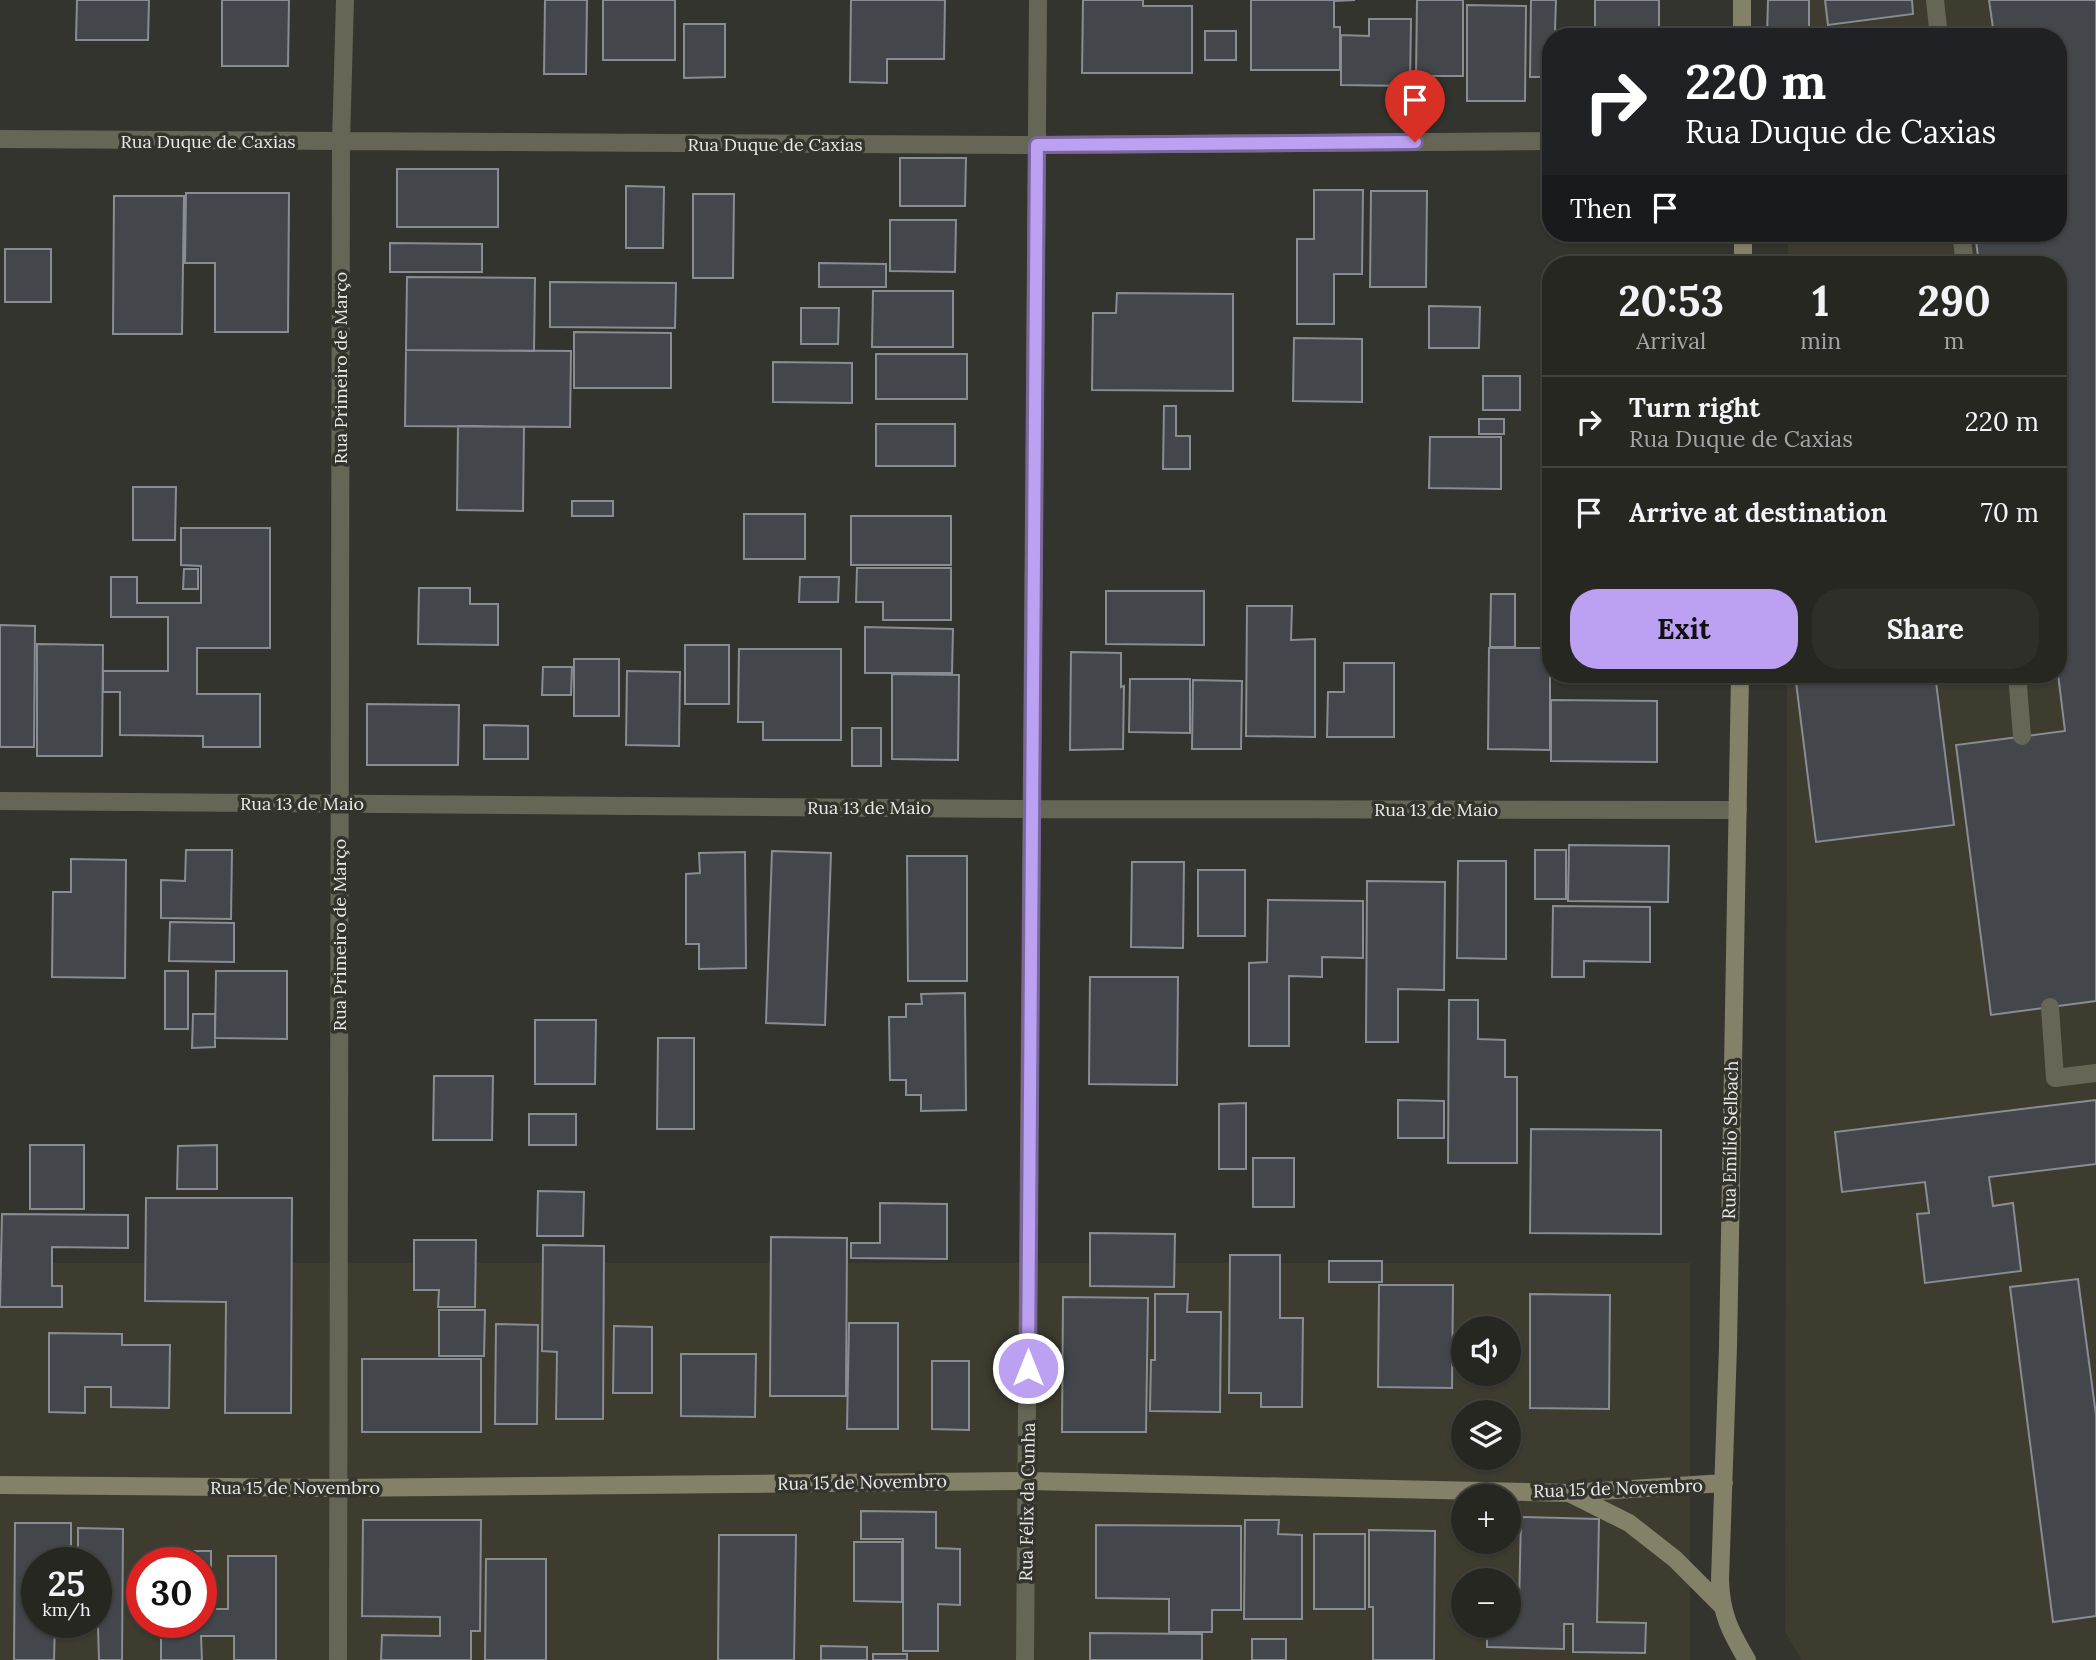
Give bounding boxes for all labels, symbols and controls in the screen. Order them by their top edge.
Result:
text: 220 m [1685,50,1826,112]
icon: right [1570,56,1661,147]
pin [1385,70,1445,142]
icon: arrive [1396,81,1434,119]
text: Rua Duque de Caxias [1685,111,1996,152]
street label: Rua Duque de Caxias [120,130,296,153]
street label: Rua Duque de Caxias [687,133,863,156]
icon: arrive [1646,189,1684,227]
text: Then [1570,192,1632,225]
street label: Rua Primeiro de Março [329,272,352,464]
text: 20:53 [1618,274,1724,328]
text: 1 [1812,274,1829,328]
text: 290 [1917,274,1991,328]
text: Arrival [1636,326,1706,355]
text: min [1800,326,1841,355]
text: m [1944,326,1964,355]
text: Turn right [1629,391,1760,424]
icon: right [1570,403,1608,441]
text: 220 m [1965,405,2039,438]
text: Rua Duque de Caxias [1629,424,1853,453]
icon: arrive [1570,494,1608,532]
text: Arrive at destination [1629,496,1887,529]
text: 70 m [1981,496,2039,529]
button: Exit [1570,589,1798,669]
button: Share [1812,589,2039,669]
street label: Rua 13 de Maio [240,792,364,815]
street label: Rua 13 de Maio [807,796,931,819]
street label: Rua 13 de Maio [1374,798,1498,821]
street label: Rua Primeiro de Março [328,839,351,1031]
street label: Rua Emílio Selbach [1717,1060,1743,1220]
map controls [1451,1316,1521,1638]
button: sound [1451,1316,1521,1386]
position arrow [991,1331,1065,1405]
button: layers [1451,1400,1521,1470]
street label: Rua Félix da Cunha [1014,1422,1040,1582]
street label: Rua 15 de Novembro [777,1469,947,1495]
street label: Rua 15 de Novembro [1533,1474,1703,1502]
street label: Rua 15 de Novembro [210,1476,380,1499]
button: + [1451,1484,1521,1554]
speed limit sign: 30 [126,1547,217,1638]
text: 25 [48,1561,85,1606]
button: − [1451,1568,1521,1638]
text: km/h [42,1598,91,1621]

